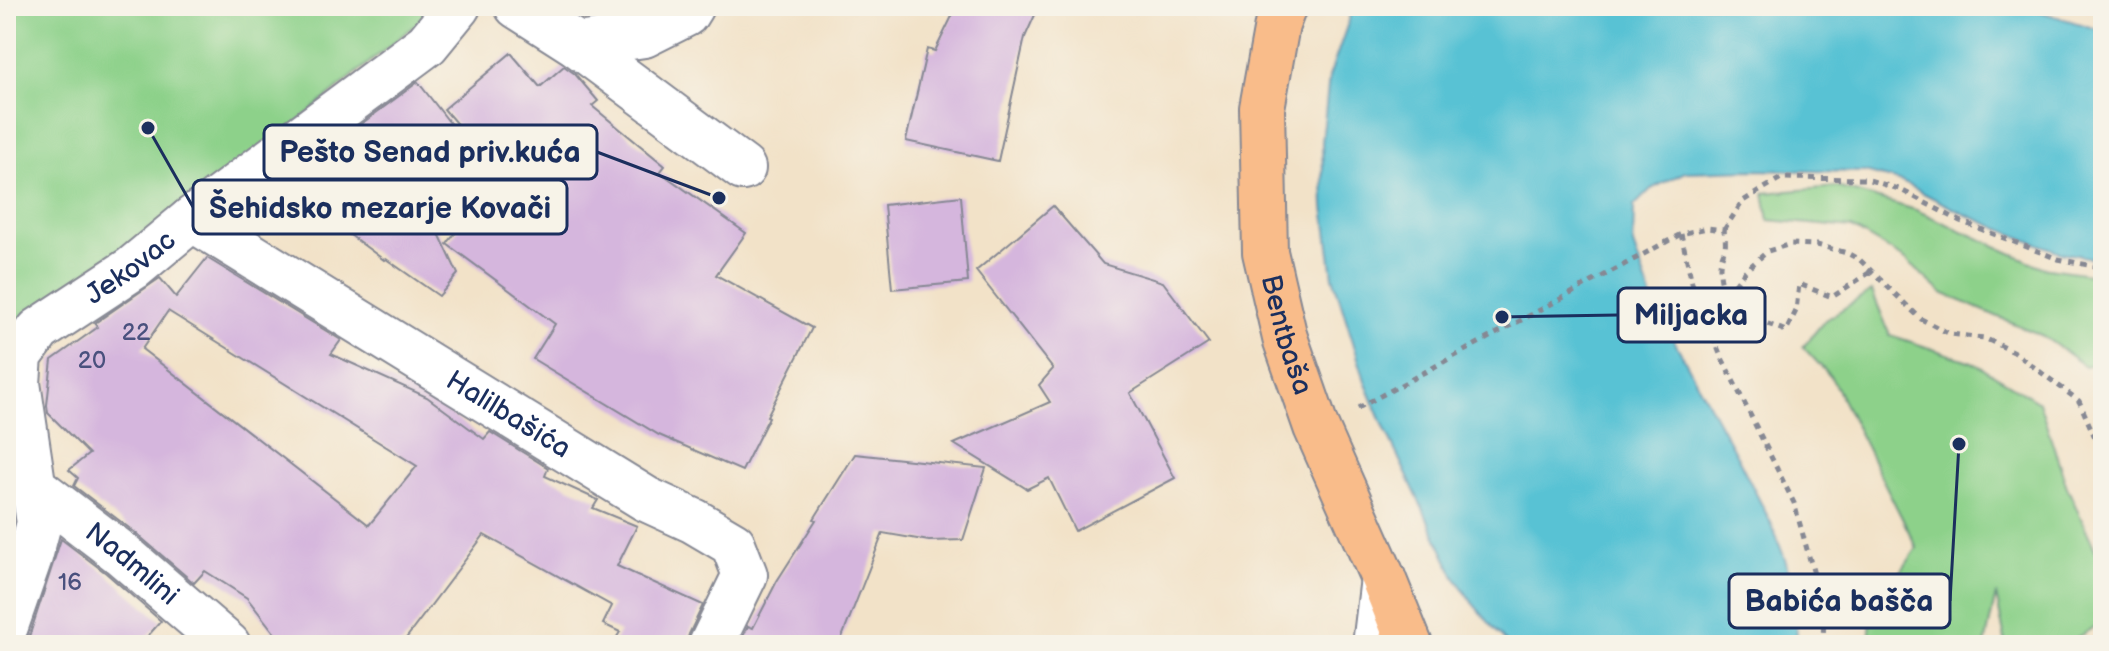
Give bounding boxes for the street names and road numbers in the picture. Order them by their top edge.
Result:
street label: Jekovac [79,223,182,311]
street label: Bentbaša [1254,271,1320,399]
street label: Halilbašića [440,363,577,465]
street label: Nadmlini [79,516,186,612]

